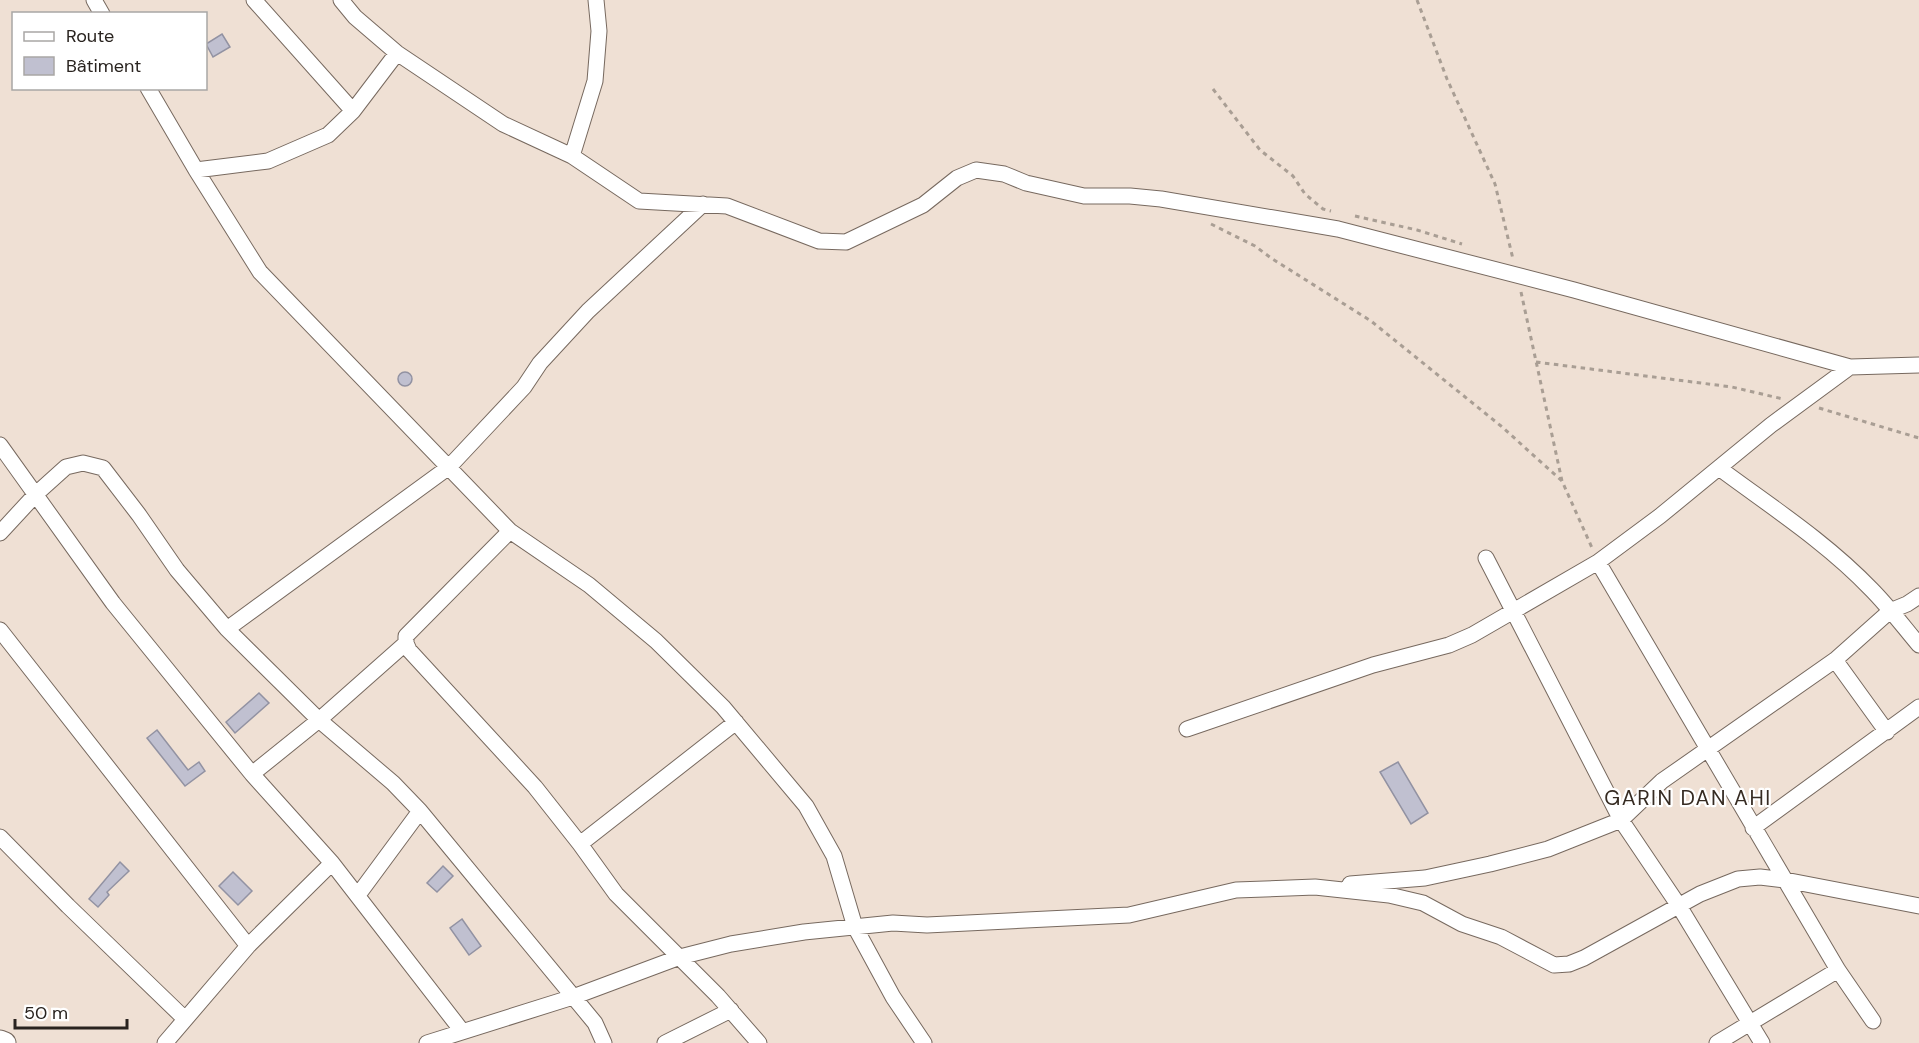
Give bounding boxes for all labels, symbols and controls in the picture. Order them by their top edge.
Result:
legend [12,12,207,90]
text: Route [66,24,114,48]
text: Bâtiment [66,54,141,78]
district label: GARIN DAN AHI [1604,784,1772,812]
scale bar [15,992,128,1030]
text: 50 m [24,1001,68,1025]

